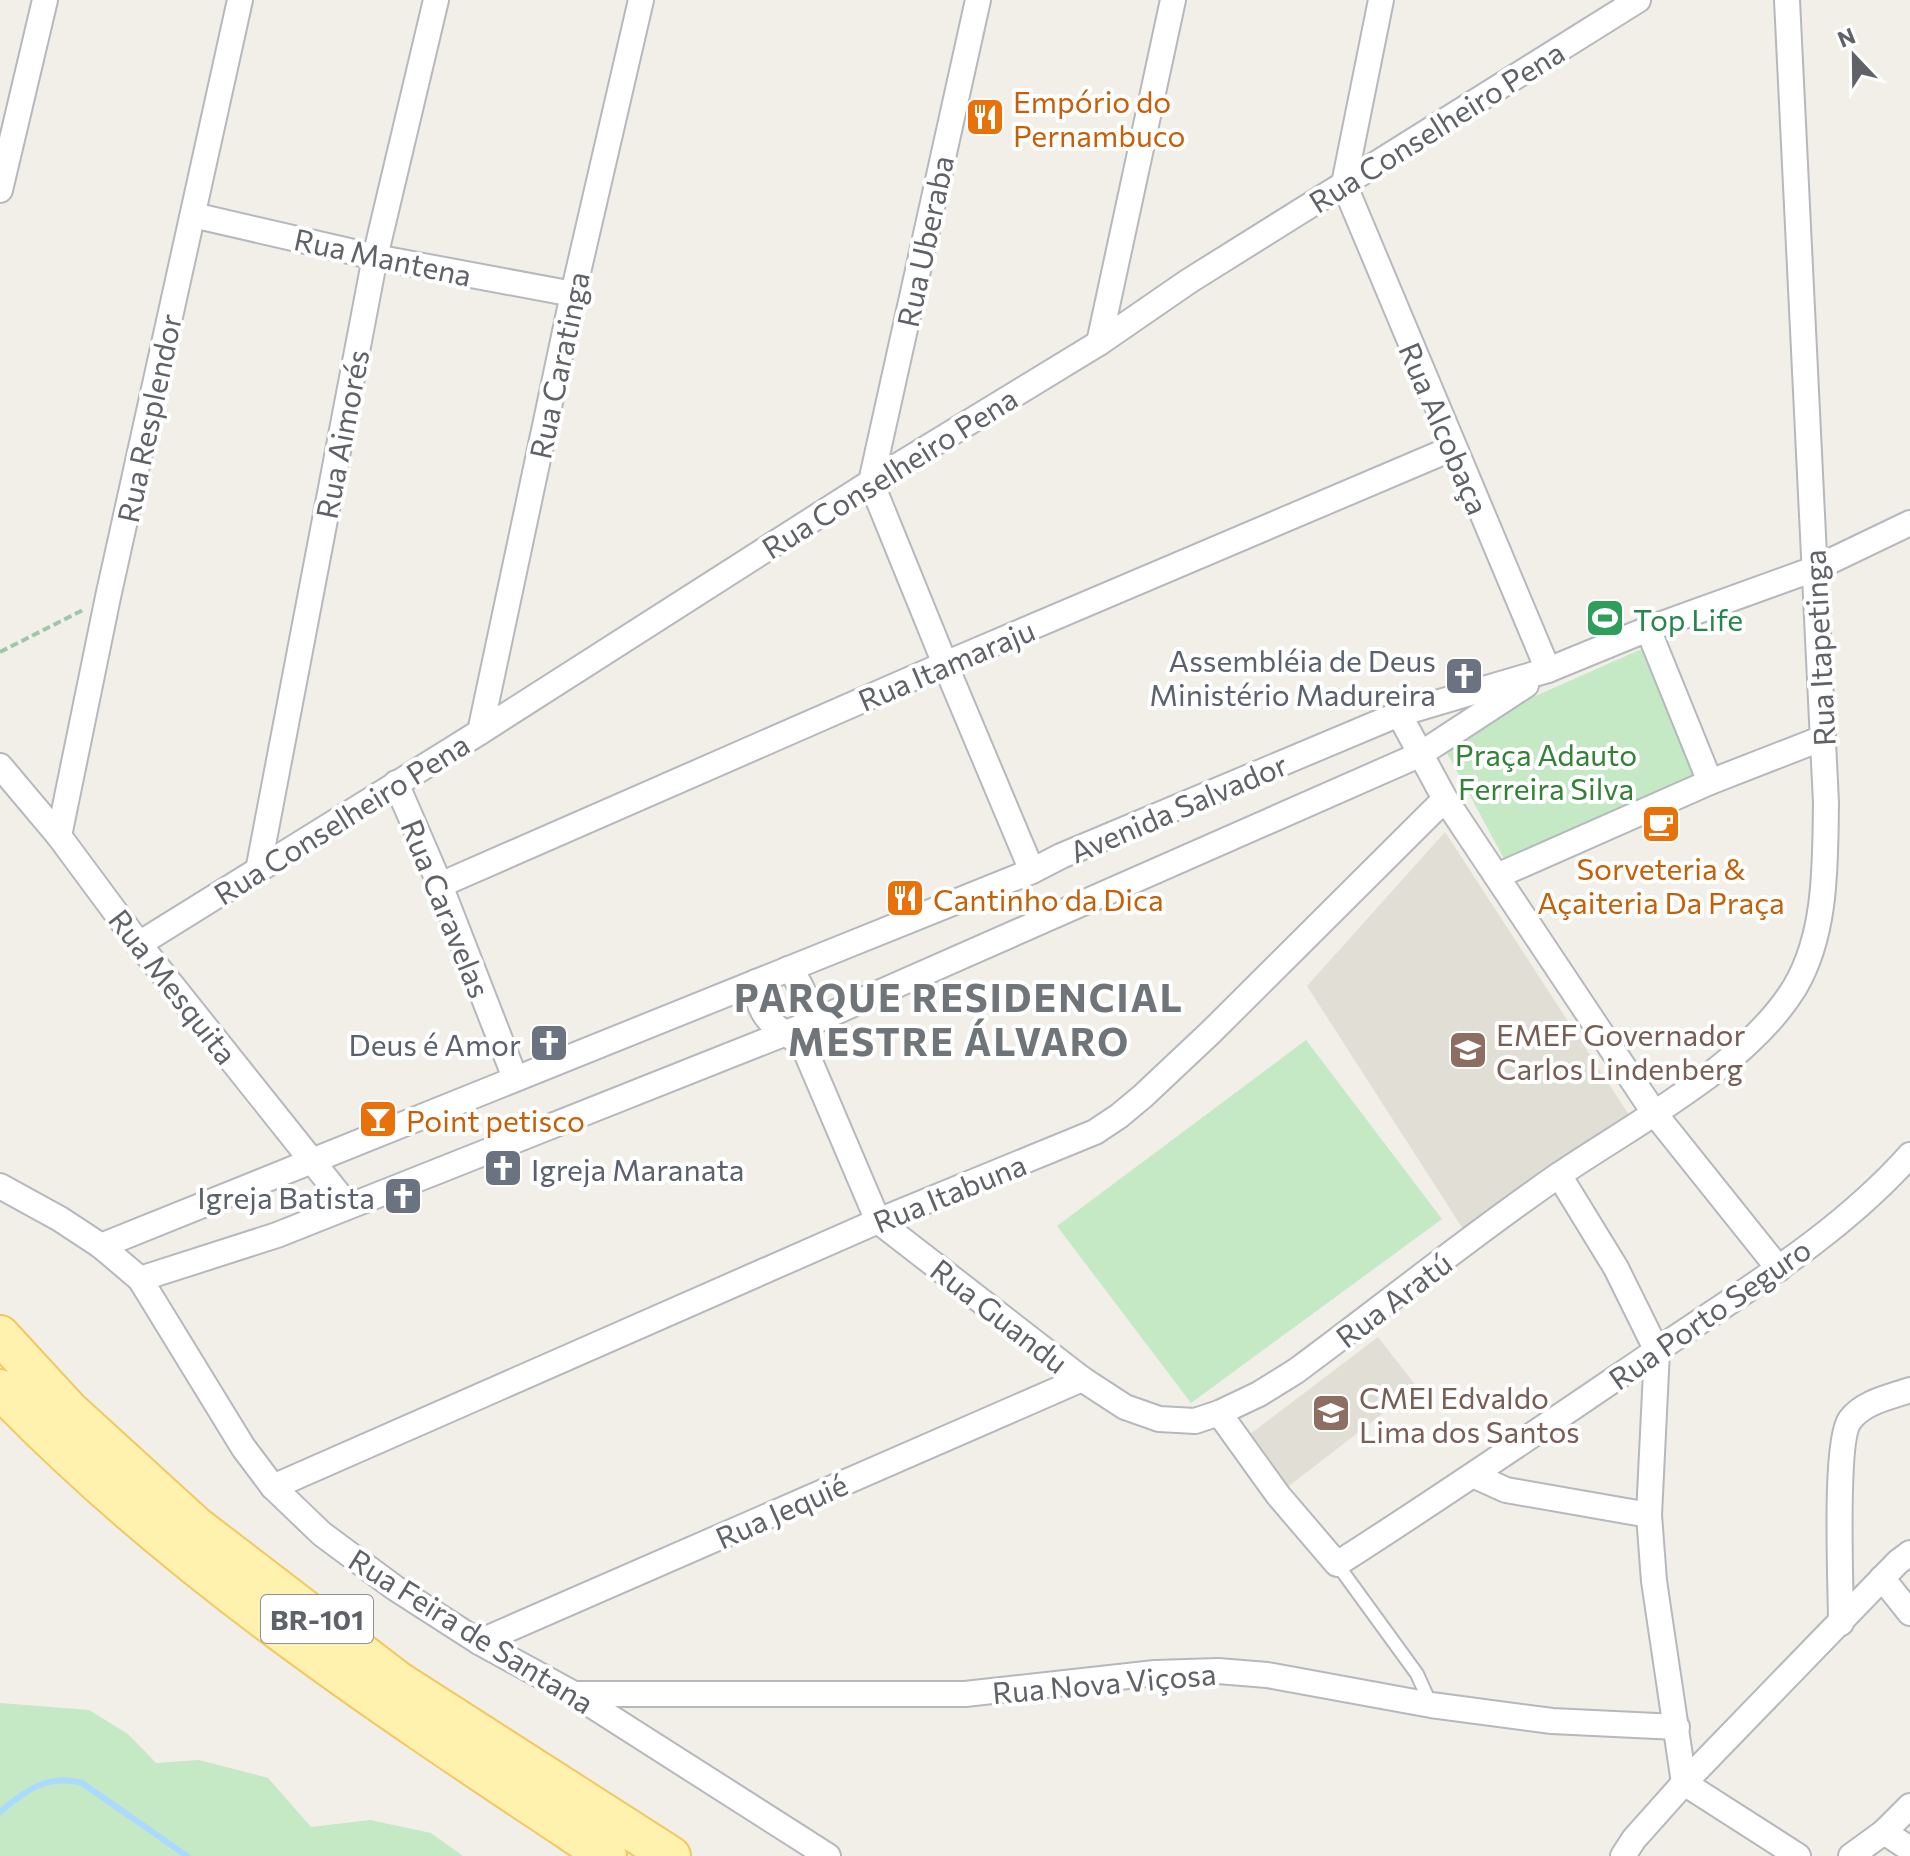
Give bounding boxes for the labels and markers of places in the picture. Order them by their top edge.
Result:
place label: Empório do Pernambuco [1013,82,1185,153]
restaurant icon: Empório do Pernambuco [964,96,1006,138]
sports icon: Top Life [1584,597,1626,639]
place label: Top Life [1633,600,1743,637]
place label: Assembléia de Deus Ministério Madureira [1149,641,1436,712]
church icon: Assembléia de Deus Ministério Madureira [1443,655,1485,697]
cafe icon: Sorveteria & Açaiteria Da Praça [1640,803,1682,845]
place label: Sorveteria & Açaiteria Da Praça [1537,849,1785,920]
restaurant icon: Cantinho da Dica [884,877,926,919]
place label: Cantinho da Dica [933,880,1164,917]
place label: EMEF Governador Carlos Lindenberg [1496,1015,1745,1086]
church icon: Deus é Amor [528,1022,570,1064]
place label: Deus é Amor [349,1025,521,1062]
school or university icon: EMEF Governador Carlos Lindenberg [1447,1029,1489,1071]
bar icon: Point petisco [357,1098,399,1140]
place label: Point petisco [406,1101,585,1138]
church icon: Igreja Maranata [482,1147,524,1189]
place label: Igreja Maranata [531,1150,744,1187]
church icon: Igreja Batista [382,1175,424,1217]
place label: Igreja Batista [197,1178,375,1215]
place label: CMEI Edvaldo Lima dos Santos [1359,1378,1580,1449]
school or university icon: CMEI Edvaldo Lima dos Santos [1310,1392,1352,1434]

